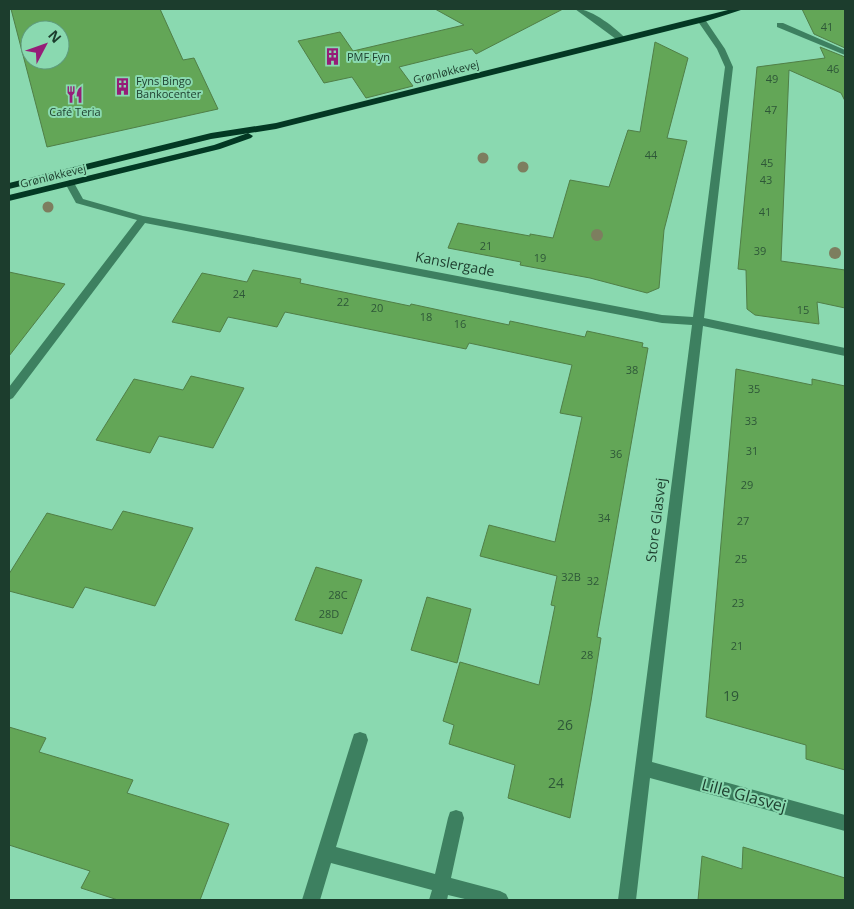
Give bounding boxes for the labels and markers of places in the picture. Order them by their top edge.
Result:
building icon: PMF Fyn [323,47,343,67]
place label: PMF Fyn [347,49,390,64]
place label: Fyns Bingo Bankocenter [136,73,202,101]
building icon: Fyns Bingo Bankocenter [112,77,132,97]
restaurant icon: Café Teria [65,84,85,104]
place label: Café Teria [49,104,101,119]

